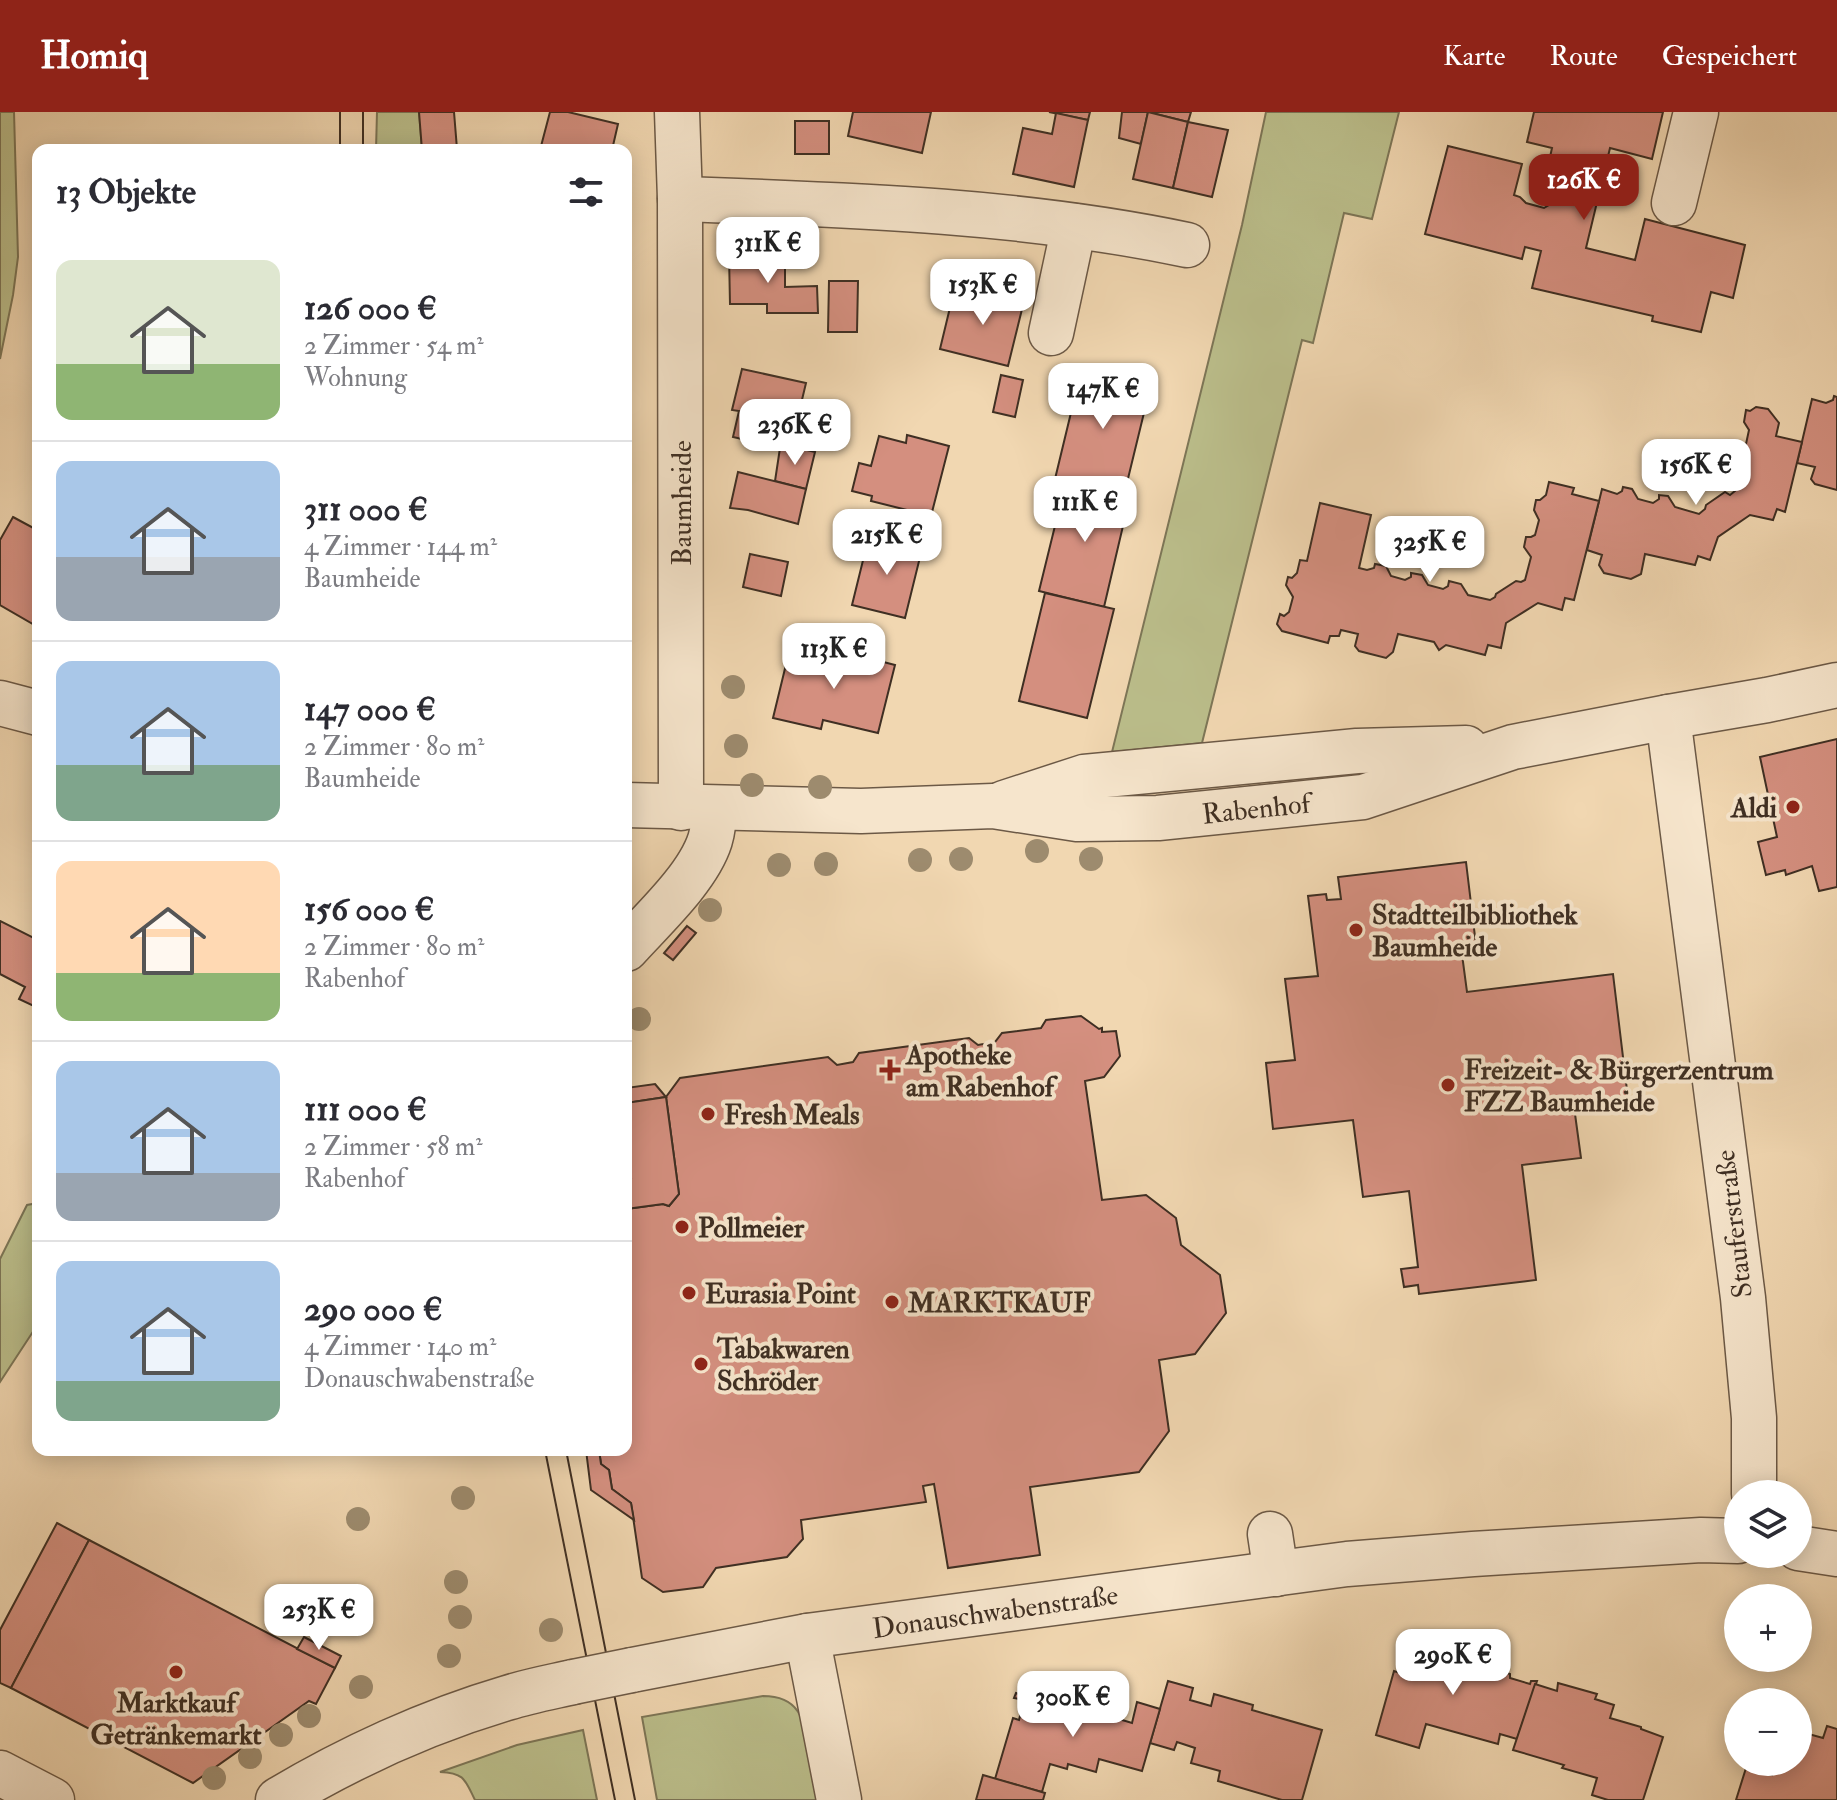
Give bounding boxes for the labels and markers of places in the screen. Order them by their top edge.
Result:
pin: 126K € [1519,154,1649,222]
pin: 311K € [703,217,833,285]
pin: 153K € [918,259,1048,327]
pin: 147K € [1038,363,1168,431]
pin: 236K € [730,399,860,467]
pin: 156K € [1631,439,1761,507]
pin: 111K € [1020,476,1150,544]
pin: 215K € [822,509,952,577]
pin: 325K € [1365,516,1495,584]
pin: 113K € [769,623,899,691]
place label: Aldi [1730,791,1778,826]
marker: Aldi [1784,798,1802,816]
place label: Stadtteilbibliothek Baumheide [1372,898,1578,965]
marker: Stadtteilbibliothek Baumheide [1347,921,1365,939]
place label: Apotheke am Rabenhof [905,1038,1059,1105]
place label: Freizeit- & Bürgerzentrum FZZ Baumheide [1464,1053,1774,1120]
marker: Apotheke am Rabenhof [881,1061,899,1079]
marker: Freizeit- & Bürgerzentrum FZZ Baumheide [1439,1076,1457,1094]
place label: Fresh Meals [724,1098,860,1133]
marker: Fresh Meals [699,1105,717,1123]
place label: Pollmeier [698,1211,805,1246]
marker: Pollmeier [673,1218,691,1236]
place label: Eurasia Point [705,1277,856,1312]
marker: Eurasia Point [680,1284,698,1302]
place label: MARKTKAUF [907,1286,1091,1321]
marker: MARKTKAUF [883,1293,901,1311]
place label: Tabakwaren Schröder [716,1332,850,1399]
marker: Tabakwaren Schröder [692,1355,710,1373]
pin: 253K € [254,1584,384,1652]
pin: 290K € [1388,1629,1518,1697]
marker: Marktkauf Getränkemarkt [167,1663,185,1681]
pin: 300K € [1008,1671,1138,1739]
place label: Marktkauf Getränkemarkt [90,1686,262,1753]

